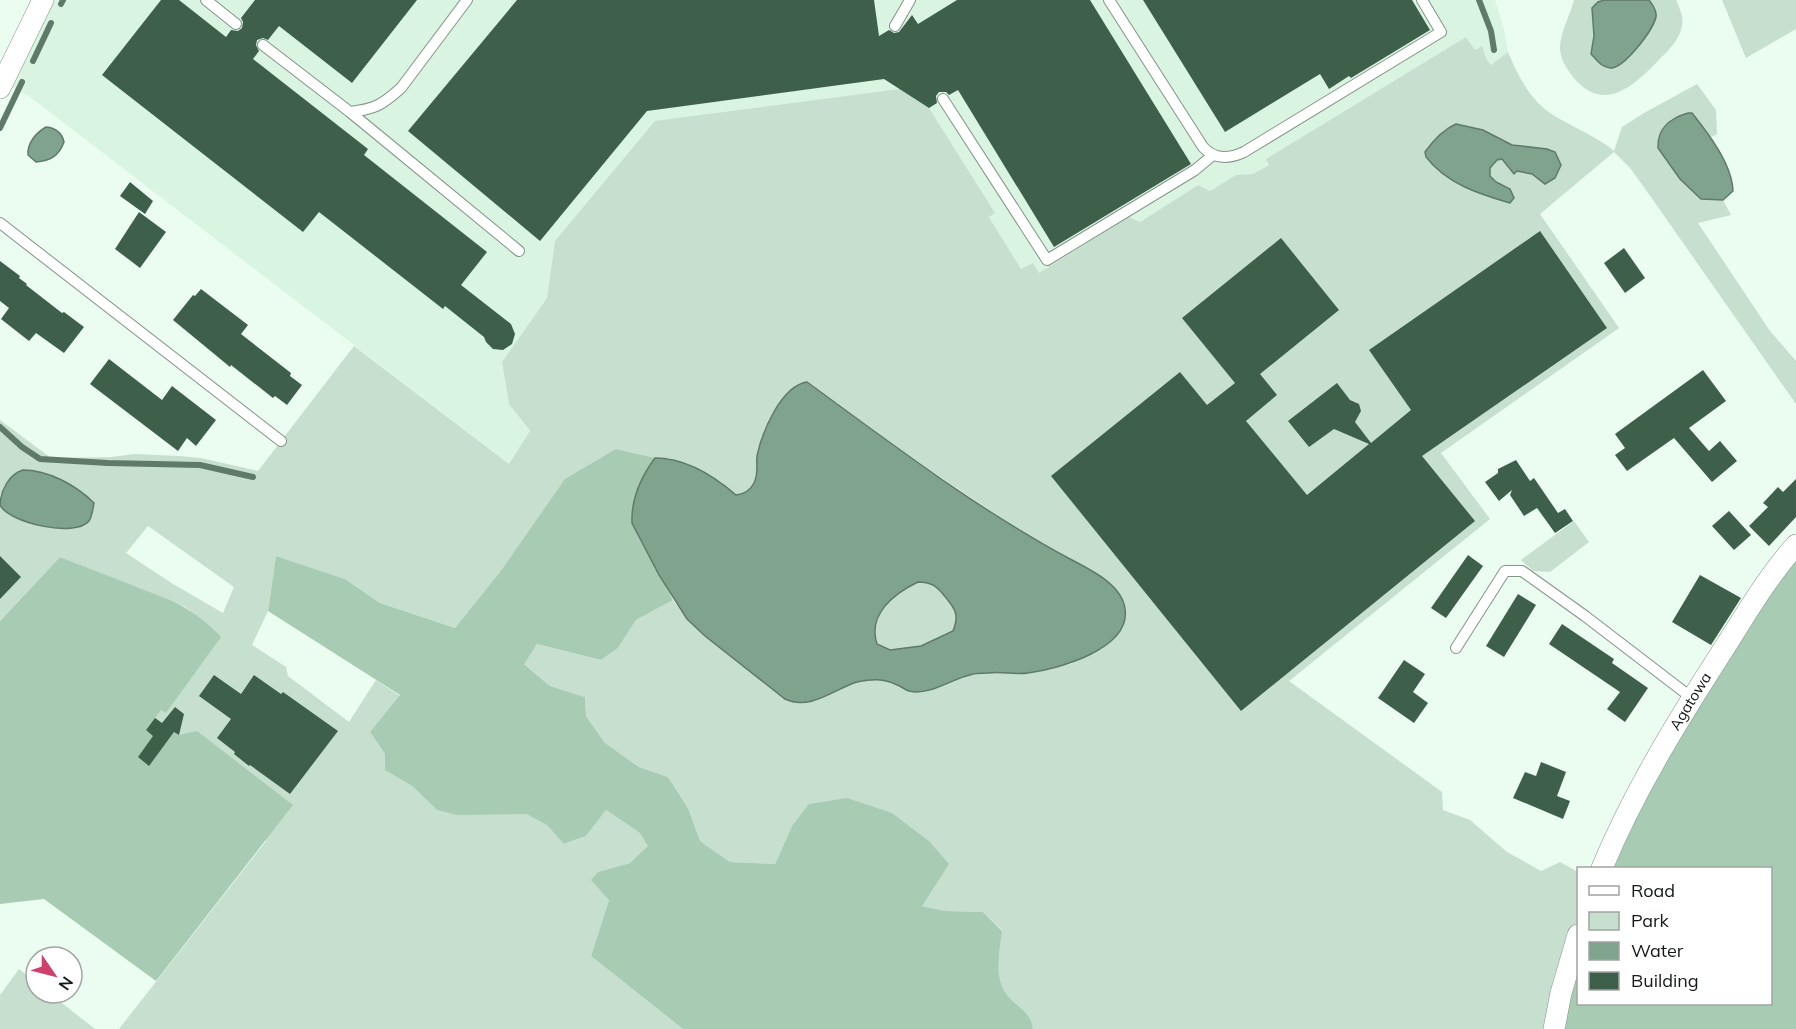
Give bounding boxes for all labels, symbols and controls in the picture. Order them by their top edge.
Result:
street label: Agatowa [1665,669,1715,733]
legend [1577,867,1772,1005]
text: Road [1631,879,1675,902]
text: Park [1631,909,1670,932]
text: Water [1631,939,1684,962]
north arrow [24,945,84,1005]
text: Building [1631,969,1699,992]
text: N [55,973,78,994]

